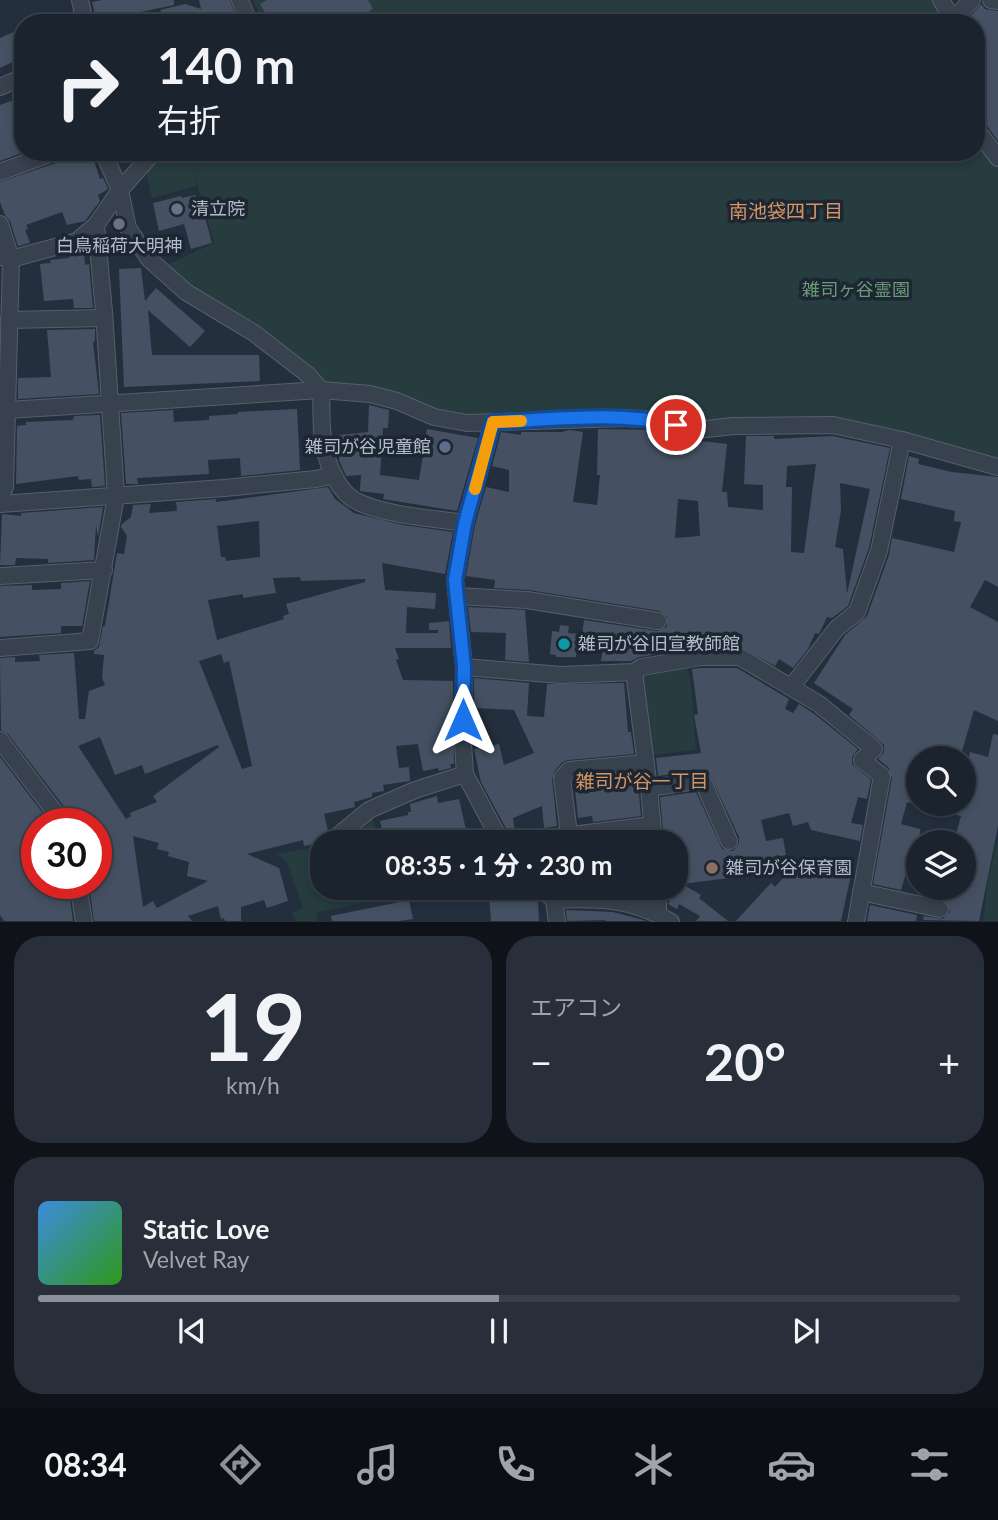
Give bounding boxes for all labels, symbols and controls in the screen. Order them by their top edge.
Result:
text: 140 m [157,36,295,94]
icon: right [42,42,133,133]
text: 右折 [157,100,221,139]
place label: 清立院 [191,197,245,219]
district label: 南池袋四丁目 [729,199,843,222]
marker: 清立院 [169,201,185,217]
marker: 白鳥稲荷大明神 [111,216,127,232]
place label: 白鳥稲荷大明神 [56,234,182,256]
park label: 雑司ヶ谷霊園 [802,278,910,300]
pin [646,395,706,455]
icon: arrive [657,406,695,444]
place label: 雑司が谷児童館 [305,435,431,457]
marker: 雑司が谷児童館 [437,439,453,455]
place label: 雑司が谷旧宣教師館 [578,632,740,654]
marker: 雑司が谷旧宣教師館 [556,636,572,652]
position arrow [426,683,500,757]
map controls [906,746,976,900]
button: search [906,746,976,816]
district label: 雑司が谷一丁目 [575,769,709,792]
speed limit sign: 30 [21,808,112,899]
button: layers [906,830,976,900]
text: 08:35 · 1 分 · 230 m [385,849,613,881]
place label: 雑司が谷保育園 [726,856,852,878]
marker: 雑司が谷保育園 [704,860,720,876]
text: 19 [200,971,306,1080]
text: エアコン [530,993,622,1021]
text: 20° [704,1030,786,1092]
text: − [530,1039,552,1085]
text: + [938,1039,960,1085]
text: km/h [226,1071,280,1099]
text: Static Love [143,1213,270,1245]
text: Velvet Ray [143,1245,249,1273]
icon: previous [173,1312,211,1350]
icon: pause [480,1312,518,1350]
icon: next [787,1312,825,1350]
icon: directions [216,1440,265,1489]
icon: music [353,1440,402,1489]
icon: phone [491,1440,540,1489]
icon: climate [629,1440,678,1489]
icon: car [767,1440,816,1489]
icon: filters [905,1440,954,1489]
text: 08:34 [44,1445,127,1484]

